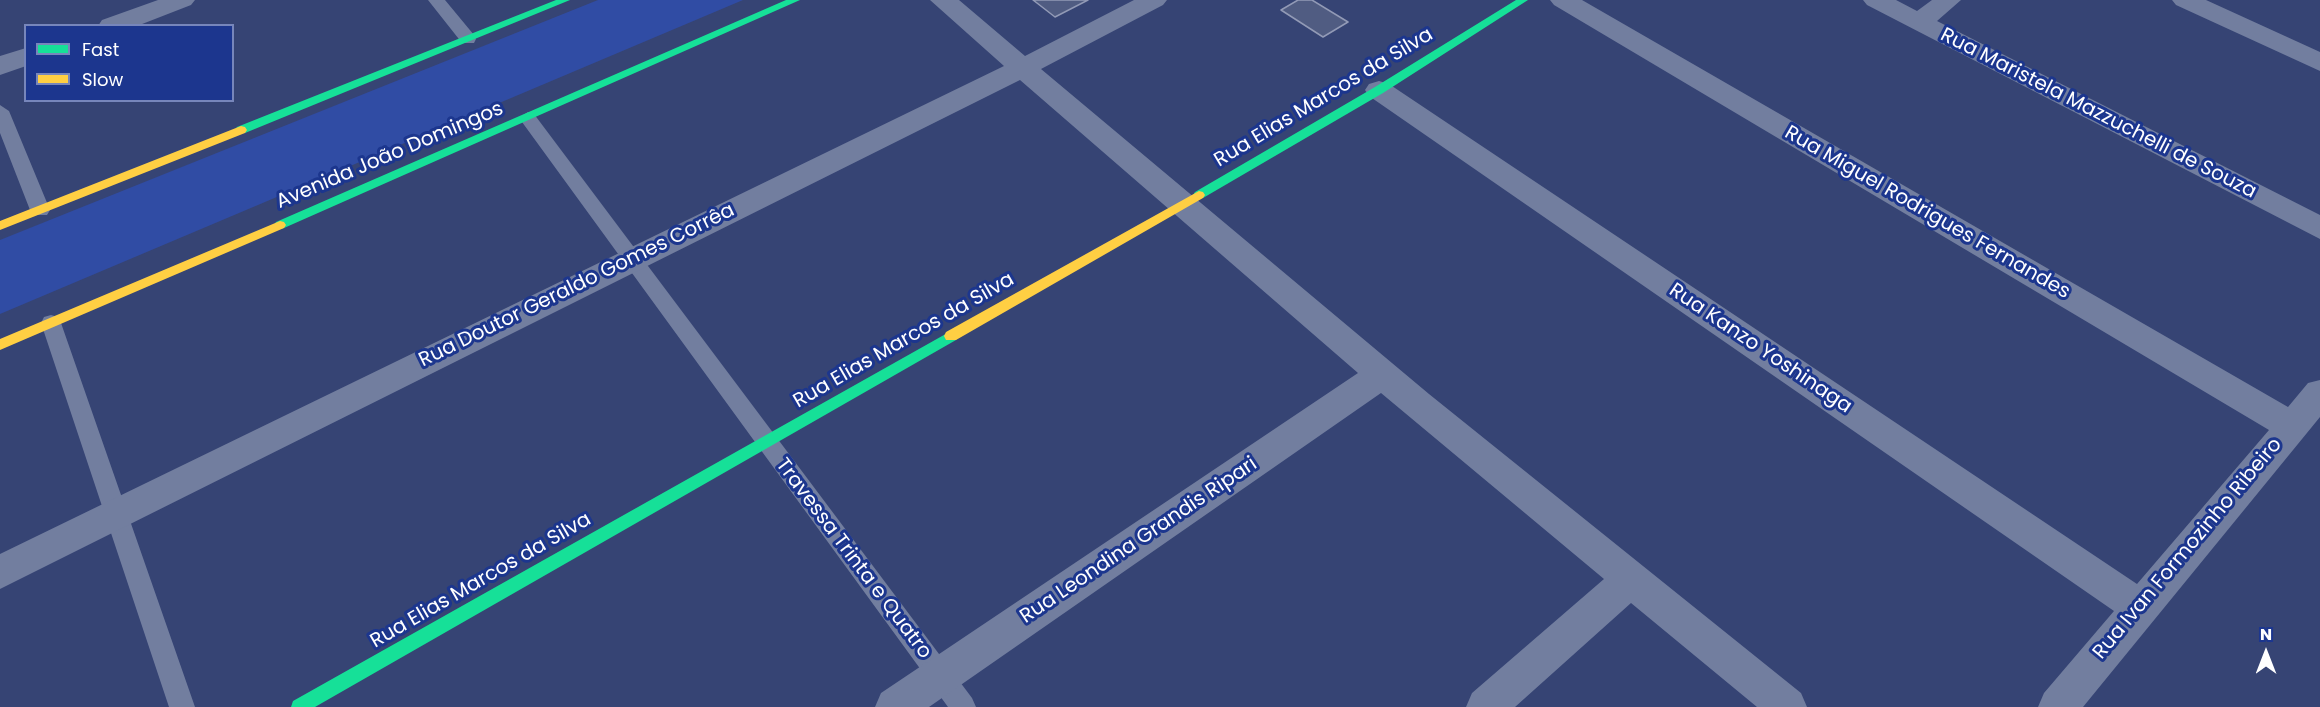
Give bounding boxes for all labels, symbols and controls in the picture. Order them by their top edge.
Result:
street label: Rua Elias Marcos da Silva [1210,23,1438,173]
legend [24,24,234,102]
street label: Rua Maristela Mazzuchelli de Souza [1936,24,2260,204]
text: Fast [82,37,119,62]
text: Slow [82,67,123,92]
street label: Avenida João Domingos [273,97,507,215]
street label: Rua Miguel Rodrigues Fernandes [1780,121,2074,305]
street label: Rua Doutor Geraldo Gomes Corrêa [415,199,739,373]
street label: Rua Elias Marcos da Silva [789,268,1019,414]
street label: Rua Kanzo Yoshinaga [1664,279,1856,419]
street label: Rua Ivan Formozinho Ribeiro [2088,434,2288,664]
street label: Rua Leondina Grandis Ripari [1016,453,1262,629]
street label: Travessa Trinta e Quatro [770,454,936,664]
street label: Rua Elias Marcos da Silva [366,508,596,654]
north arrow [2236,623,2296,683]
text: N [2260,623,2272,646]

